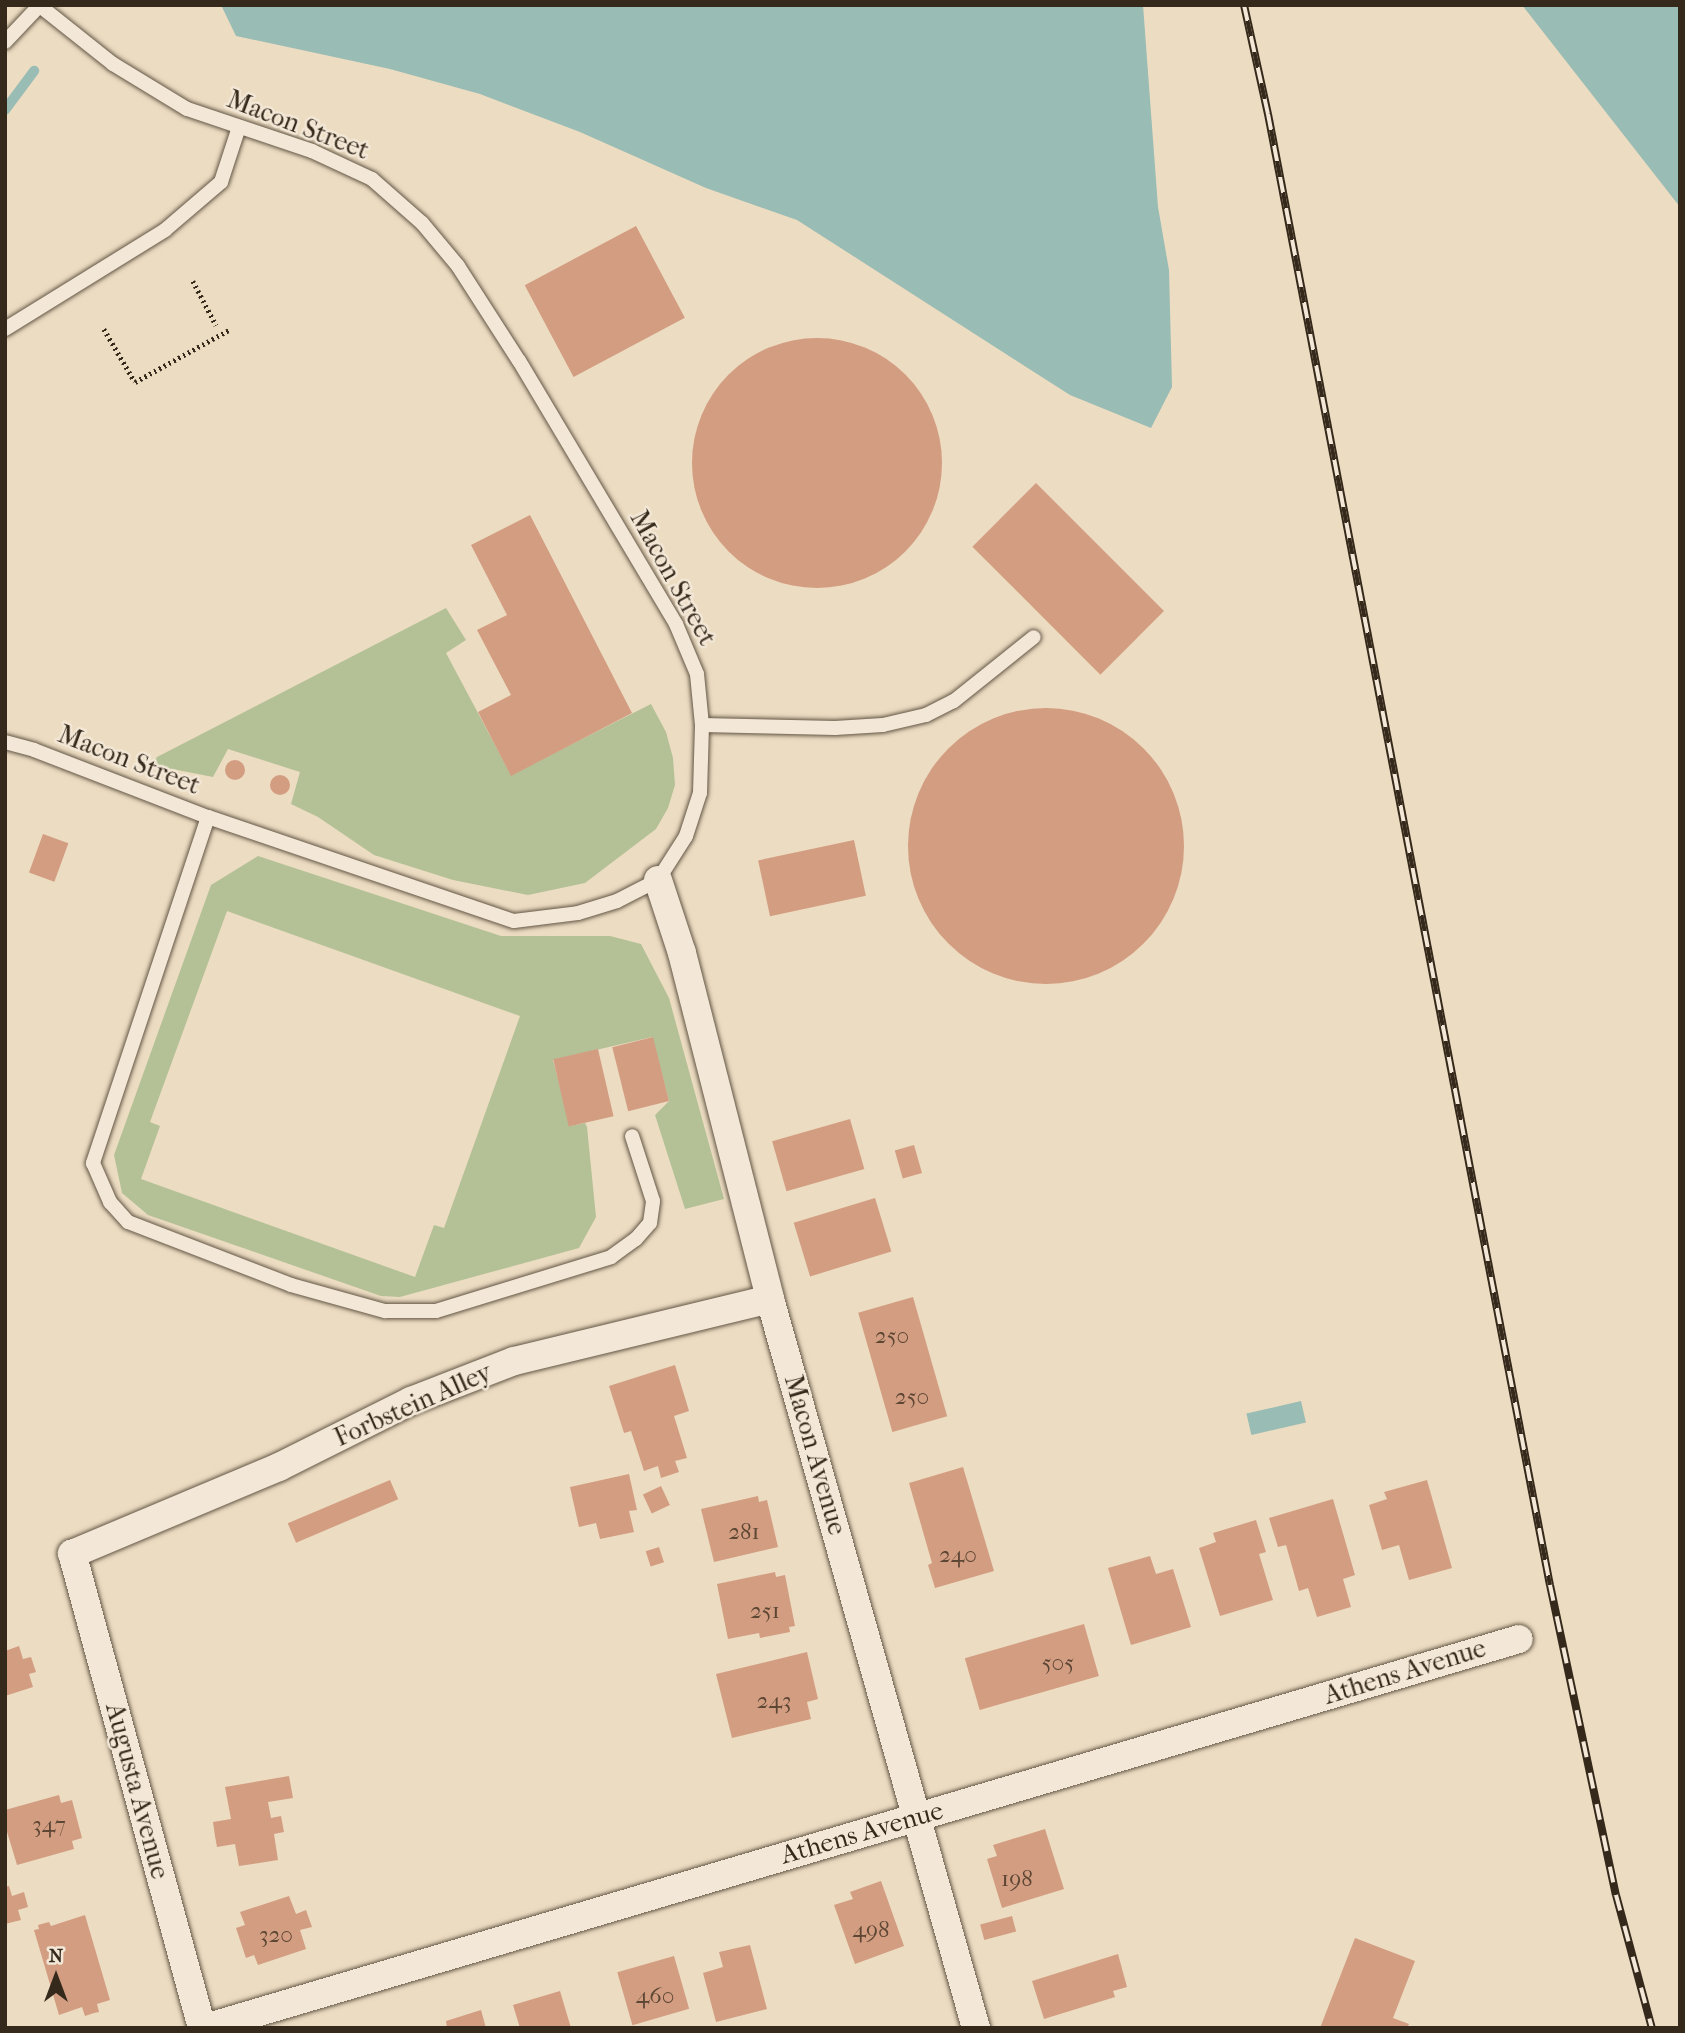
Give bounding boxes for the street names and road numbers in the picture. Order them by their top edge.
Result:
street label: Macon Street [223,84,373,166]
street label: Macon Street [623,505,723,651]
street label: Macon Street [54,719,204,801]
street label: Forbstein Alley [329,1356,497,1454]
street label: Macon Avenue [777,1371,853,1539]
street label: Athens Avenue [1320,1633,1490,1711]
street label: Augusta Avenue [99,1700,175,1882]
street label: Athens Avenue [777,1795,947,1871]

